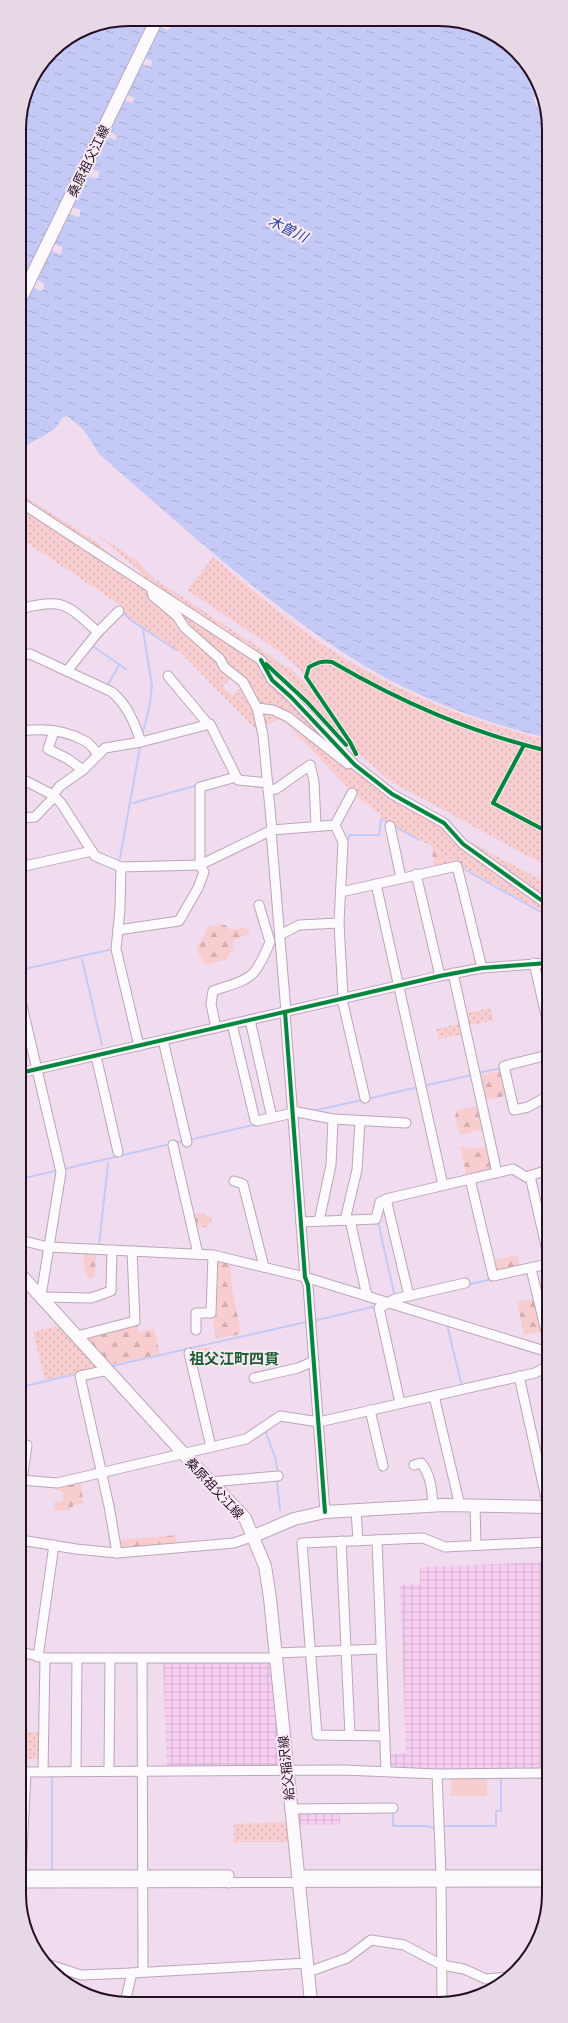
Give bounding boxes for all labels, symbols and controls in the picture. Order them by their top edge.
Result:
street label: 桑原祖父江線 [64,122,112,200]
water label: 木曽川 [266,212,313,246]
district label: 祖父江町四貫 [189,1349,279,1367]
street label: 桑原祖父江線 [183,1454,247,1522]
street label: 給父稲沢線 [275,1735,297,1801]

